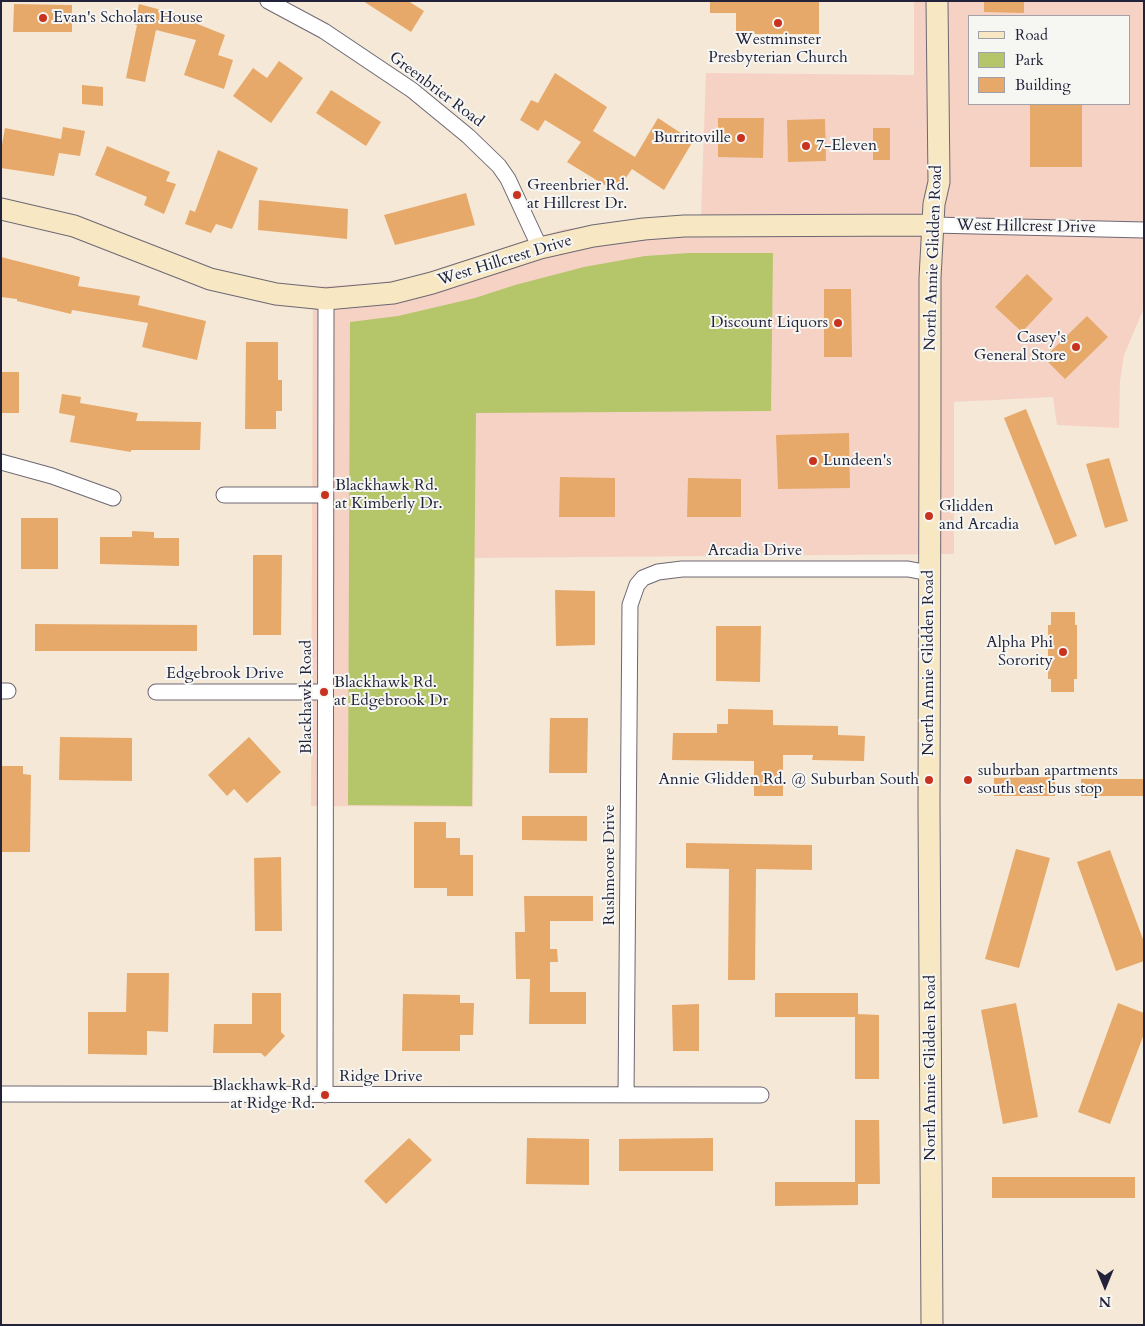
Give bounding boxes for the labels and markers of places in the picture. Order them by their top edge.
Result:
place label: Evan's Scholars House [53,8,203,28]
marker: Evan's Scholars House [37,12,49,24]
marker: Westminster Presbyterian Church [772,17,784,29]
place label: Westminster Presbyterian Church [708,30,848,68]
place label: Burritoville [653,128,731,148]
marker: Burritoville [735,132,747,144]
place label: 7-Eleven [816,136,877,156]
marker: 7-Eleven [800,140,812,152]
place label: Greenbrier Rd. at Hillcrest Dr. [527,176,629,214]
marker: Greenbrier Rd. at Hillcrest Dr. [511,189,523,201]
place label: Discount Liquors [711,313,828,333]
marker: Discount Liquors [832,317,844,329]
place label: Casey's General Store [974,328,1066,366]
marker: Casey's General Store [1070,341,1082,353]
place label: Lundeen's [823,451,892,471]
marker: Lundeen's [807,455,819,467]
place label: Blackhawk Rd. at Kimberly Dr. [335,476,443,514]
marker: Blackhawk Rd. at Kimberly Dr. [319,489,331,501]
place label: Glidden and Arcadia [939,497,1019,535]
marker: Glidden and Arcadia [923,510,935,522]
place label: Alpha Phi Sorority [986,633,1053,671]
marker: Alpha Phi Sorority [1057,646,1069,658]
place label: Blackhawk Rd. at Edgebrook Dr [334,673,448,711]
marker: Blackhawk Rd. at Edgebrook Dr [318,686,330,698]
place label: suburban apartments south east bus stop [978,761,1118,799]
place label: Annie Glidden Rd. @ Suburban South [658,770,919,790]
marker: Annie Glidden Rd. @ Suburban South [923,774,935,786]
marker: suburban apartments south east bus stop [962,774,974,786]
place label: Blackhawk Rd. at Ridge Rd. [212,1076,315,1114]
marker: Blackhawk Rd. at Ridge Rd. [319,1089,331,1101]

